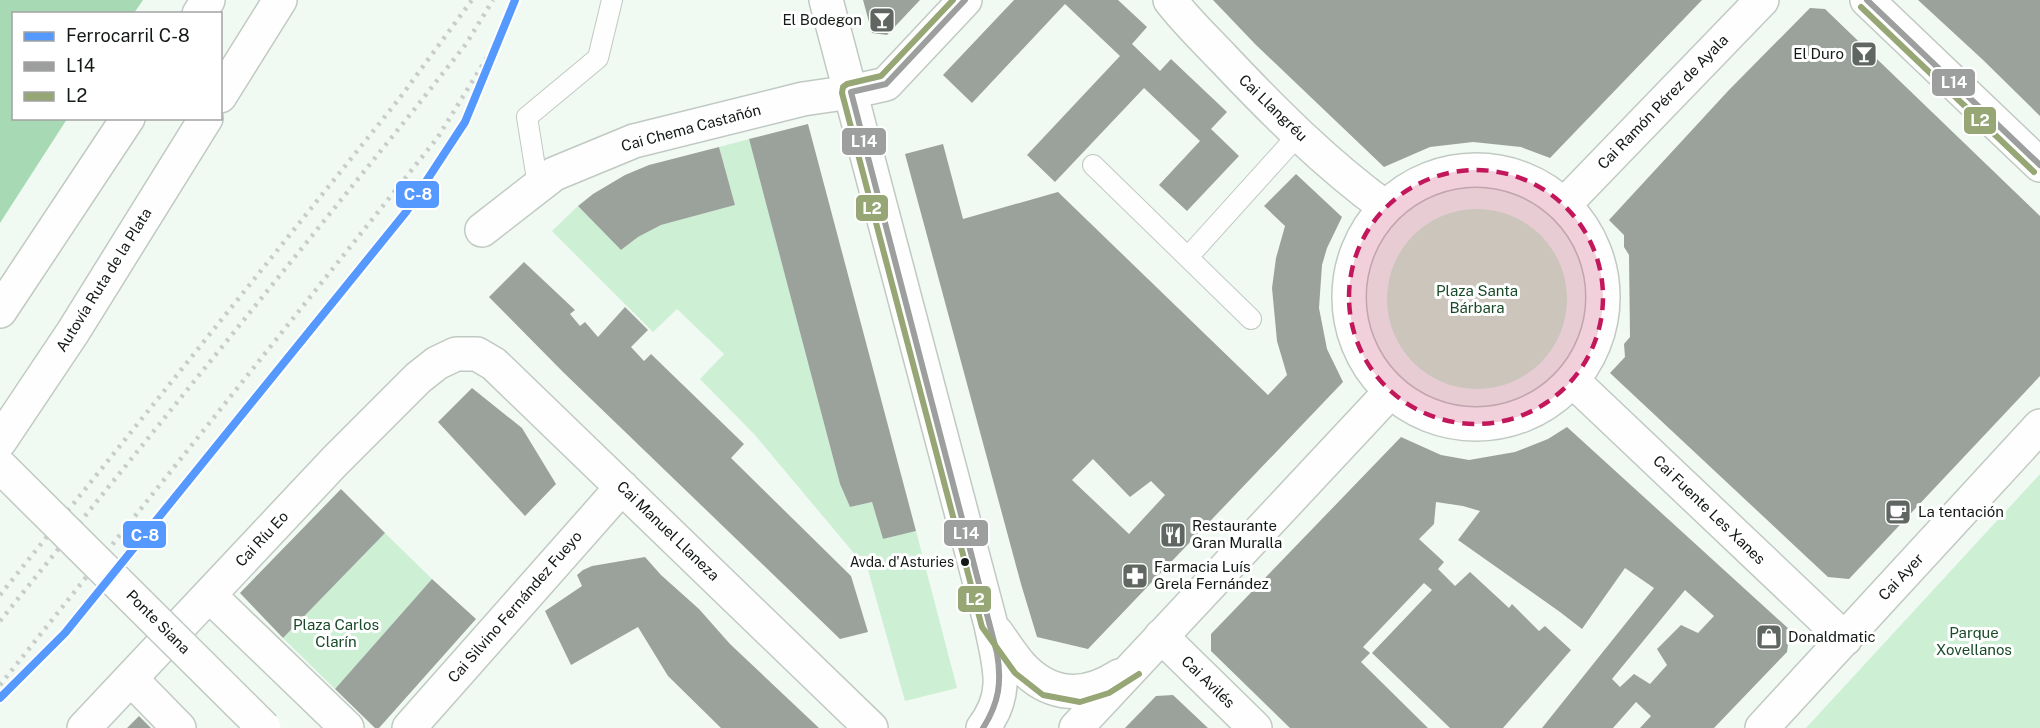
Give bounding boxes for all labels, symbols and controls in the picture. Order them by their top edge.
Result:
bar icon: El Bodegon [867,5,897,35]
place label: El Bodegon [782,11,862,28]
legend [12,12,222,120]
text: Ferrocarril C-8 [66,25,190,46]
street label: Cai Ramón Pérez de Ayala [1594,31,1731,172]
bar icon: El Duro [1849,39,1879,69]
place label: El Duro [1793,45,1844,62]
text: L14 [66,55,95,76]
line badge: L14 [1931,68,1976,97]
street label: Cai Llangréu [1236,71,1311,144]
text: L14 [1941,73,1968,92]
text: L2 [66,85,87,106]
street label: Cai Chema Castañón [619,101,763,154]
line badge: L2 [1963,106,1997,135]
text: L2 [1970,111,1990,130]
line badge: L14 [841,127,887,156]
text: L14 [851,132,878,151]
line badge: C-8 [395,180,440,209]
text: C-8 [404,185,433,204]
line badge: L2 [855,194,889,222]
text: L2 [862,199,882,218]
street label: Autovía Ruta de la Plata [52,205,155,355]
park label: Plaza Santa Bárbara [1436,282,1518,316]
street label: Cai Fuente Les Xanes [1650,452,1769,568]
street label: Cai Manuel Llaneza [614,477,723,584]
cafe icon: La tentación [1883,497,1913,527]
place label: La tentación [1918,503,2004,520]
street label: Cai Ríu Eo [232,507,292,570]
place label: Restaurante Gran Muralla [1192,517,1282,551]
line badge: L14 [943,519,989,547]
line badge: C-8 [122,520,167,549]
restaurant icon: Restaurante Gran Muralla [1158,520,1188,550]
text: L14 [953,524,980,543]
text: C-8 [131,526,160,545]
street label: Cai Silvino Fernández Fueyo [444,528,585,686]
street label: Cai Ayer [1875,550,1927,604]
place label: Avda. d'Asturies [850,554,954,570]
marker: Avda. d'Asturies [959,556,971,568]
place label: Farmacia Luís Grela Fernández [1154,558,1269,592]
pharmacy icon: Farmacia Luís Grela Fernández [1120,561,1150,591]
line badge: L2 [957,585,992,613]
street label: Ponte Siana [123,586,194,657]
text: L2 [965,590,985,609]
park label: Plaza Carlos Clarín [293,616,379,650]
shop icon: Donaldmatic [1754,622,1784,652]
park label: Parque Xovellanos [1936,624,2012,658]
place label: Donaldmatic [1788,628,1876,645]
street label: Cai Avilés [1178,652,1238,711]

